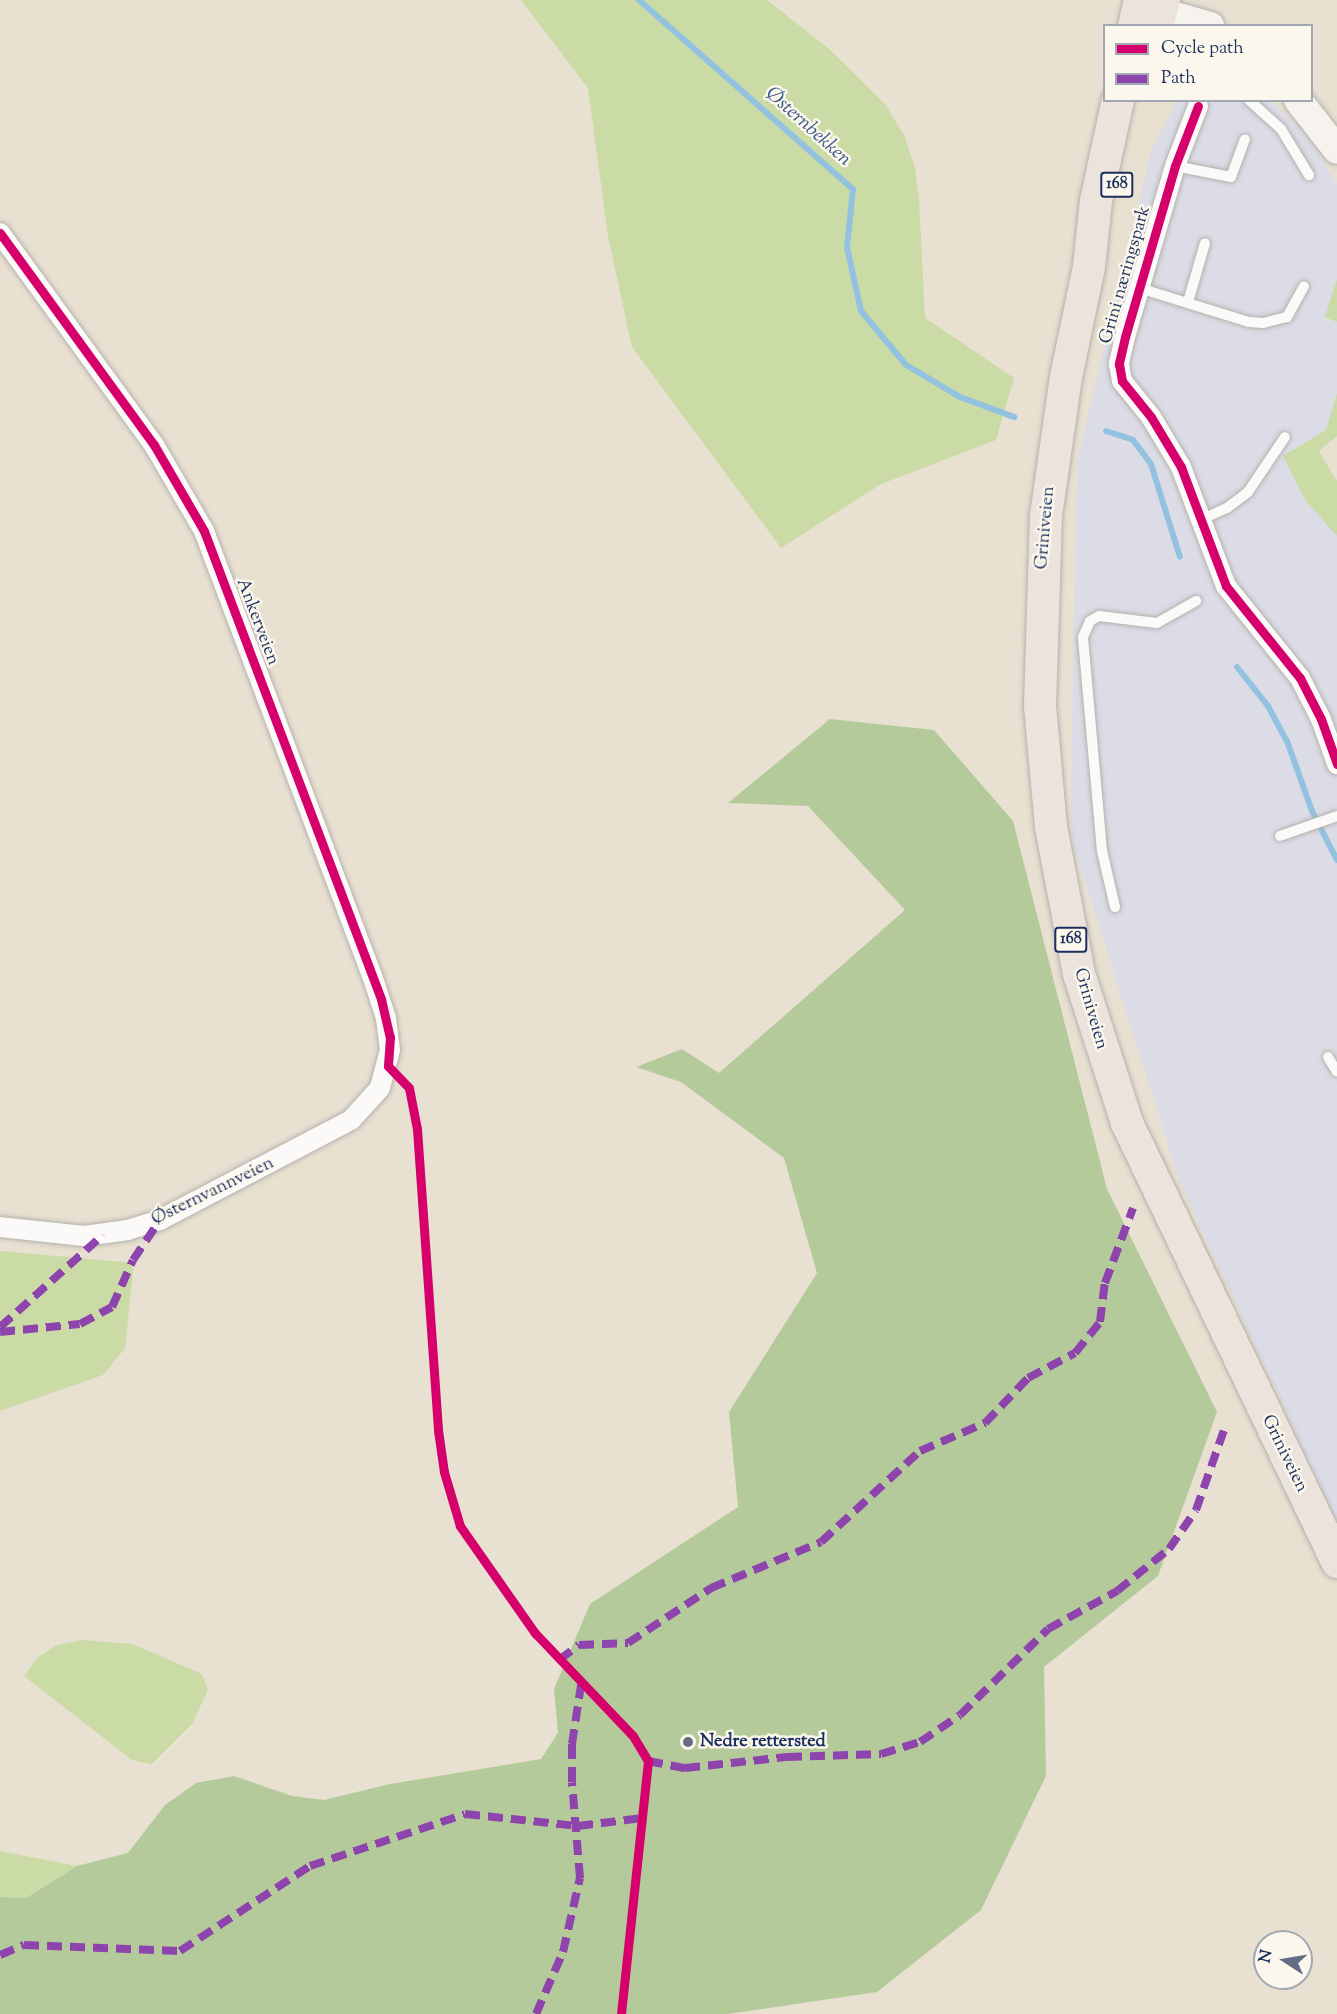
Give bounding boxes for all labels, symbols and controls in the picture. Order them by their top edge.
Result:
legend [1103,24,1313,102]
text: Cycle path [1161,36,1244,62]
text: Path [1161,66,1196,92]
water label: Østernbekken [760,82,856,172]
road number: 168 [1099,172,1135,198]
street label: Grini næringspark [1096,204,1156,346]
street label: Griniveien [1032,485,1060,571]
street label: Ankerveien [231,576,283,668]
road number: 168 [1053,927,1089,953]
street label: Griniveien [1068,966,1112,1052]
street label: Østernvannveien [148,1153,278,1231]
street label: Griniveien [1256,1412,1312,1496]
place label: Nedre rettersted [700,1731,826,1753]
marker: Nedre rettersted [681,1735,695,1749]
north arrow [1253,1930,1313,1990]
text: N [1254,1948,1279,1965]

